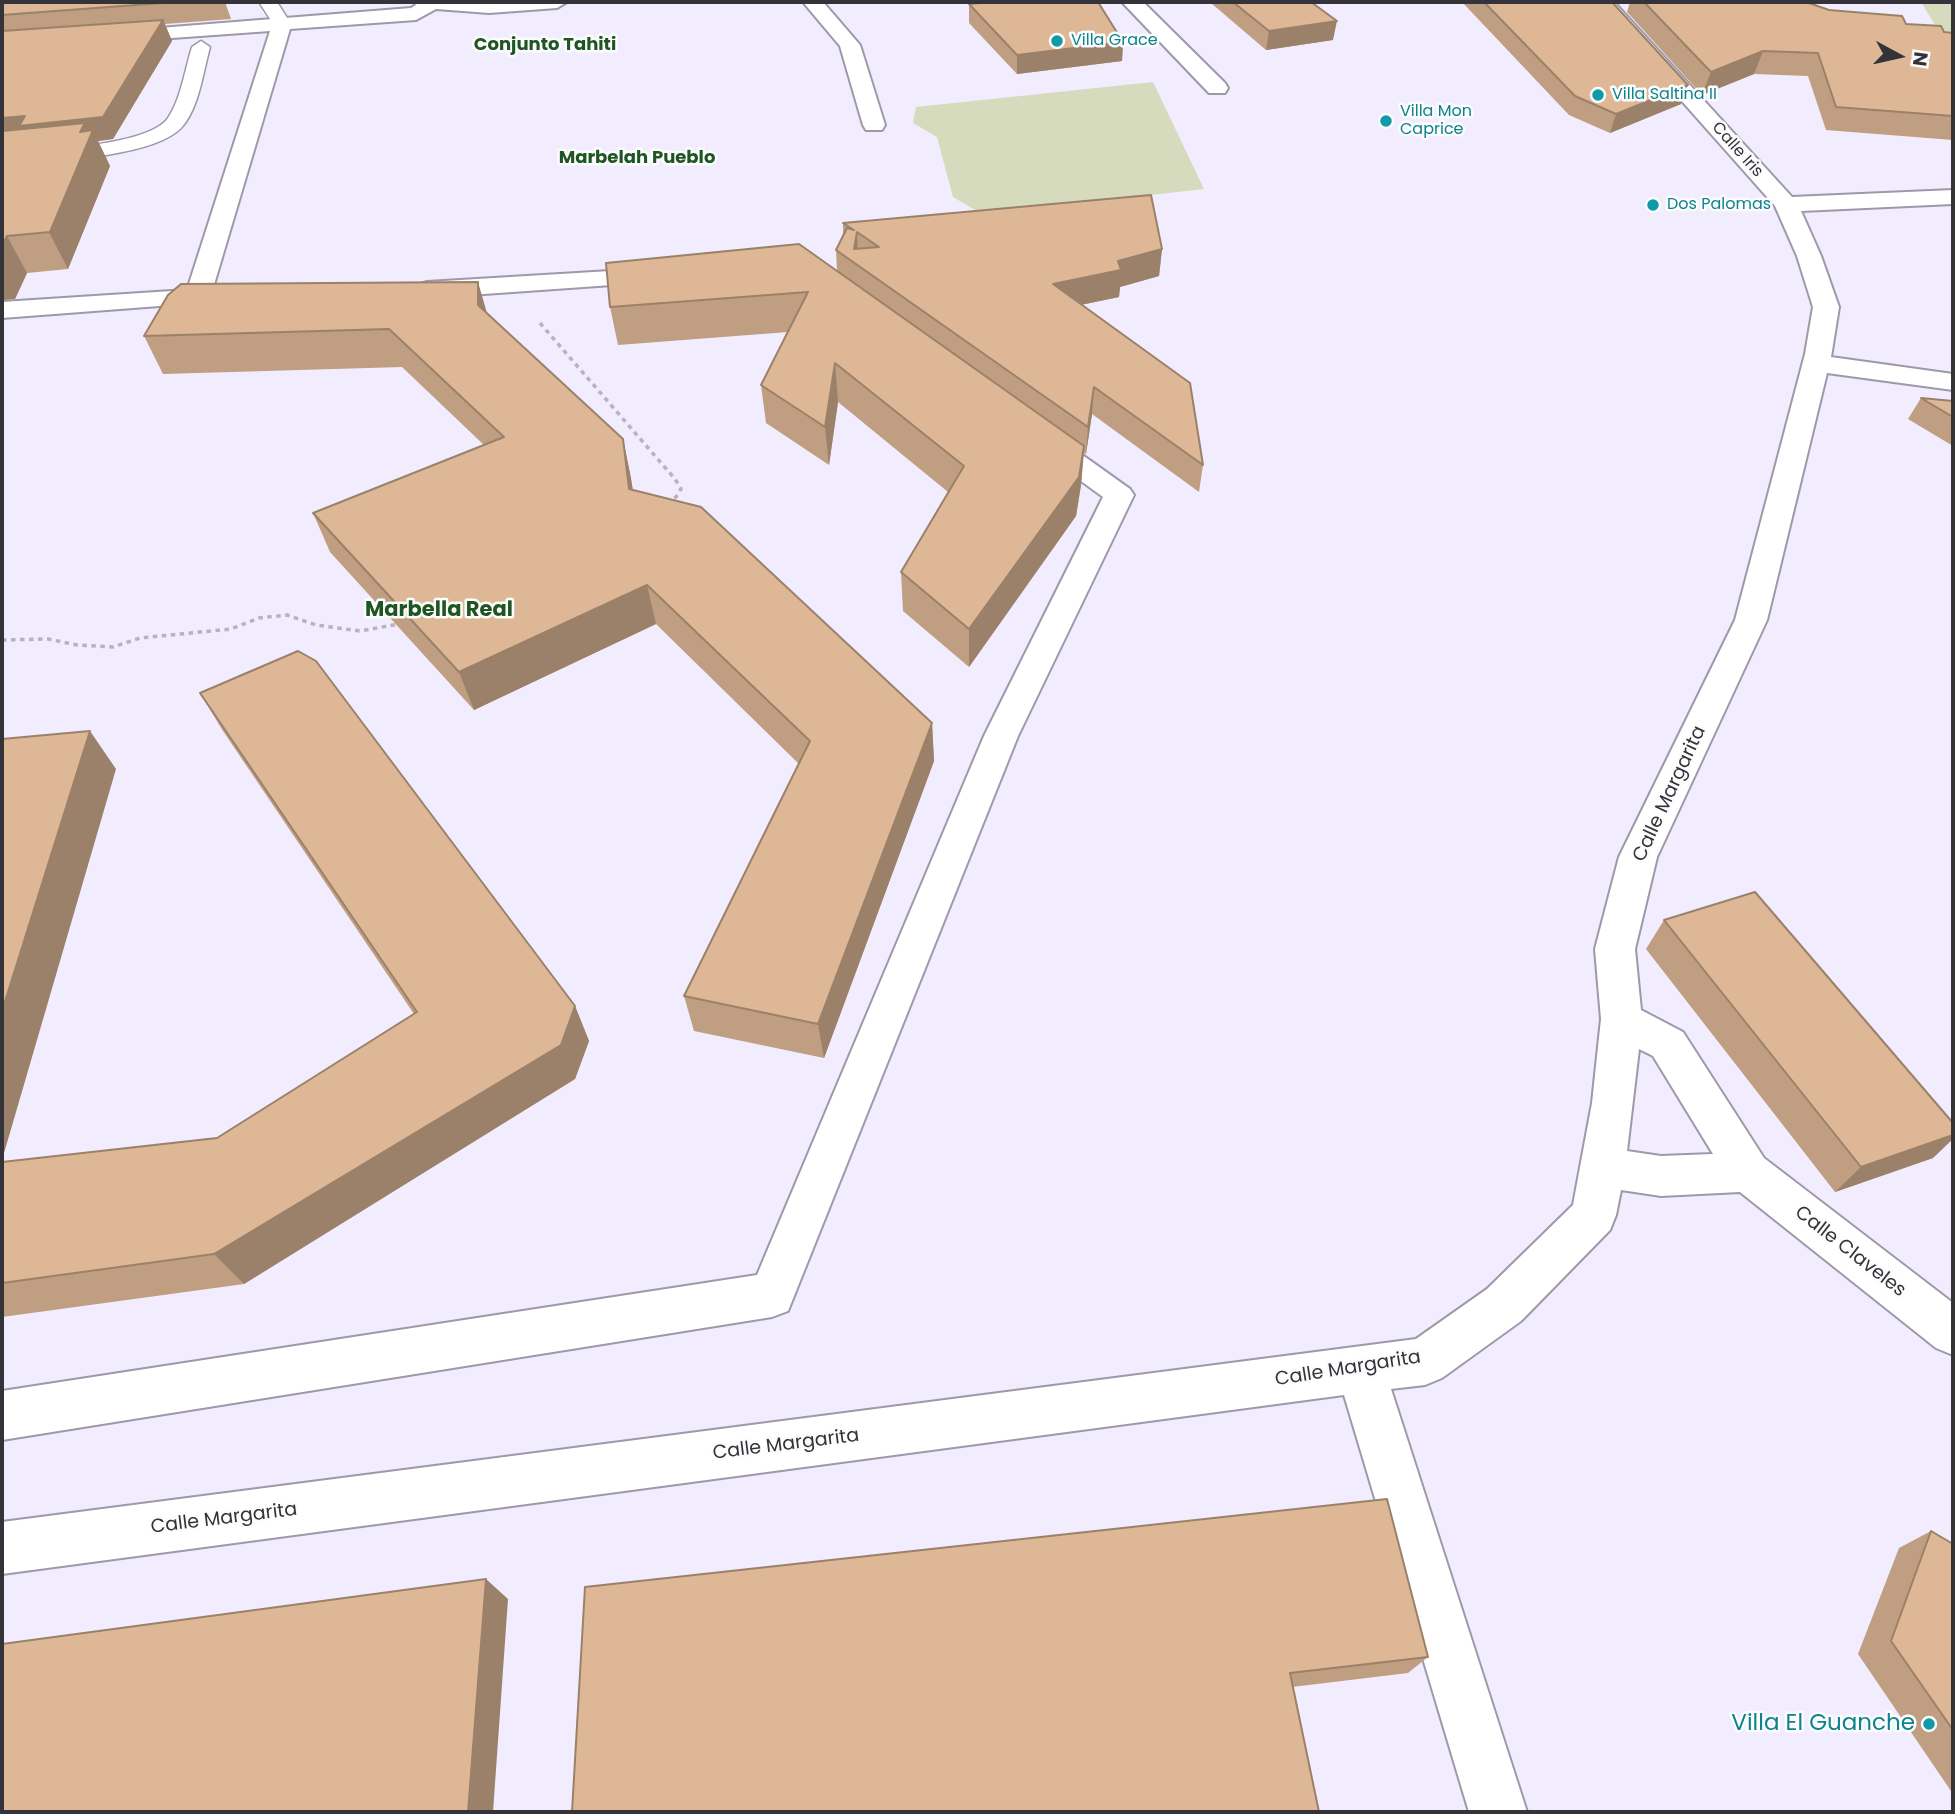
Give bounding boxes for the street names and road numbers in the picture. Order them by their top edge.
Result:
street label: Calle Iris [1707,119,1767,181]
street label: Calle Margarita [1629,722,1711,866]
street label: Calle Claveles [1790,1202,1910,1302]
street label: Calle Margarita [1274,1346,1422,1392]
street label: Calle Margarita [712,1425,860,1465]
street label: Calle Margarita [150,1499,298,1539]

